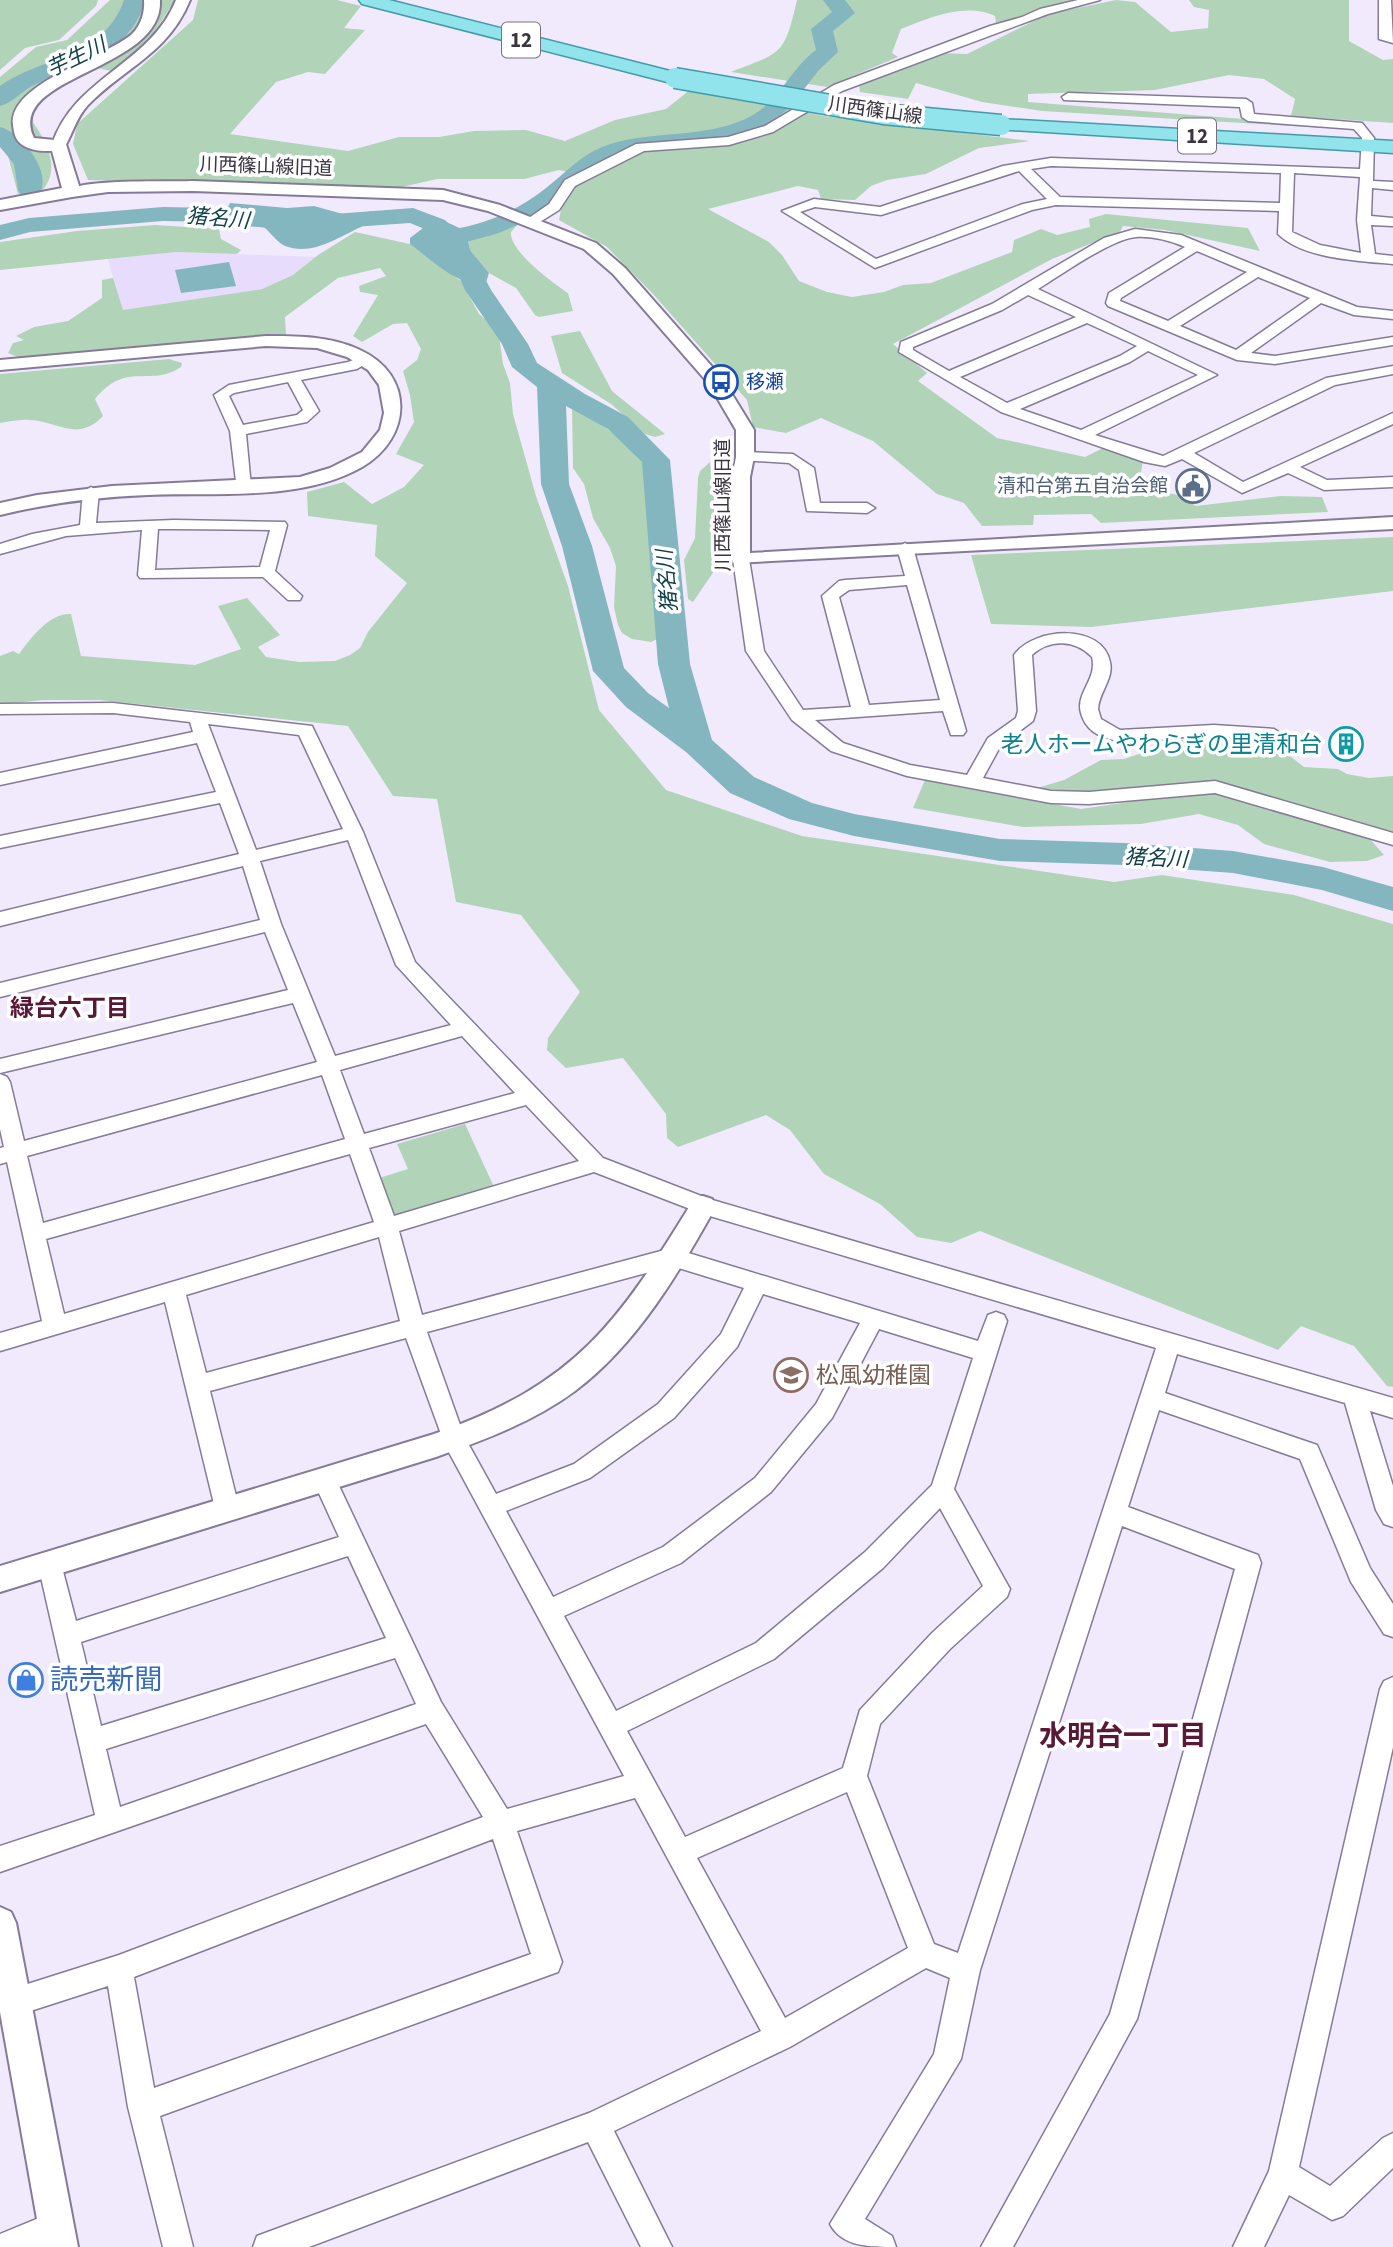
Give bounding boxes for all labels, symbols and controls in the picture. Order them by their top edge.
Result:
road number: 12 [502,22,540,58]
water label: 芋生川 [41,29,113,84]
street label: 川西篠山線 [826,91,924,131]
road number: 12 [1178,118,1216,154]
street label: 川西篠山線旧道 [199,151,333,183]
water label: 猪名川 [185,200,253,236]
bus stop icon: 移瀬 [702,363,740,401]
place label: 移瀬 [746,369,784,396]
street label: 川西篠山線旧道 [710,438,737,572]
public building icon: 清和台第五自治会館 [1174,467,1212,505]
place label: 清和台第五自治会館 [997,473,1168,500]
water label: 猪名川 [649,546,685,614]
building icon: 老人ホームやわらぎの里清和台 [1327,725,1365,763]
place label: 老人ホームやわらぎの里清和台 [1001,728,1322,761]
water label: 猪名川 [1124,841,1190,875]
district label: 緑台六丁目 [10,991,130,1026]
school or university icon: 松風幼稚園 [772,1356,810,1394]
place label: 松風幼稚園 [816,1359,931,1392]
place label: 読売新聞 [50,1660,162,1700]
shop icon: 読売新聞 [7,1661,45,1699]
district label: 水明台一丁目 [1039,1716,1207,1756]

